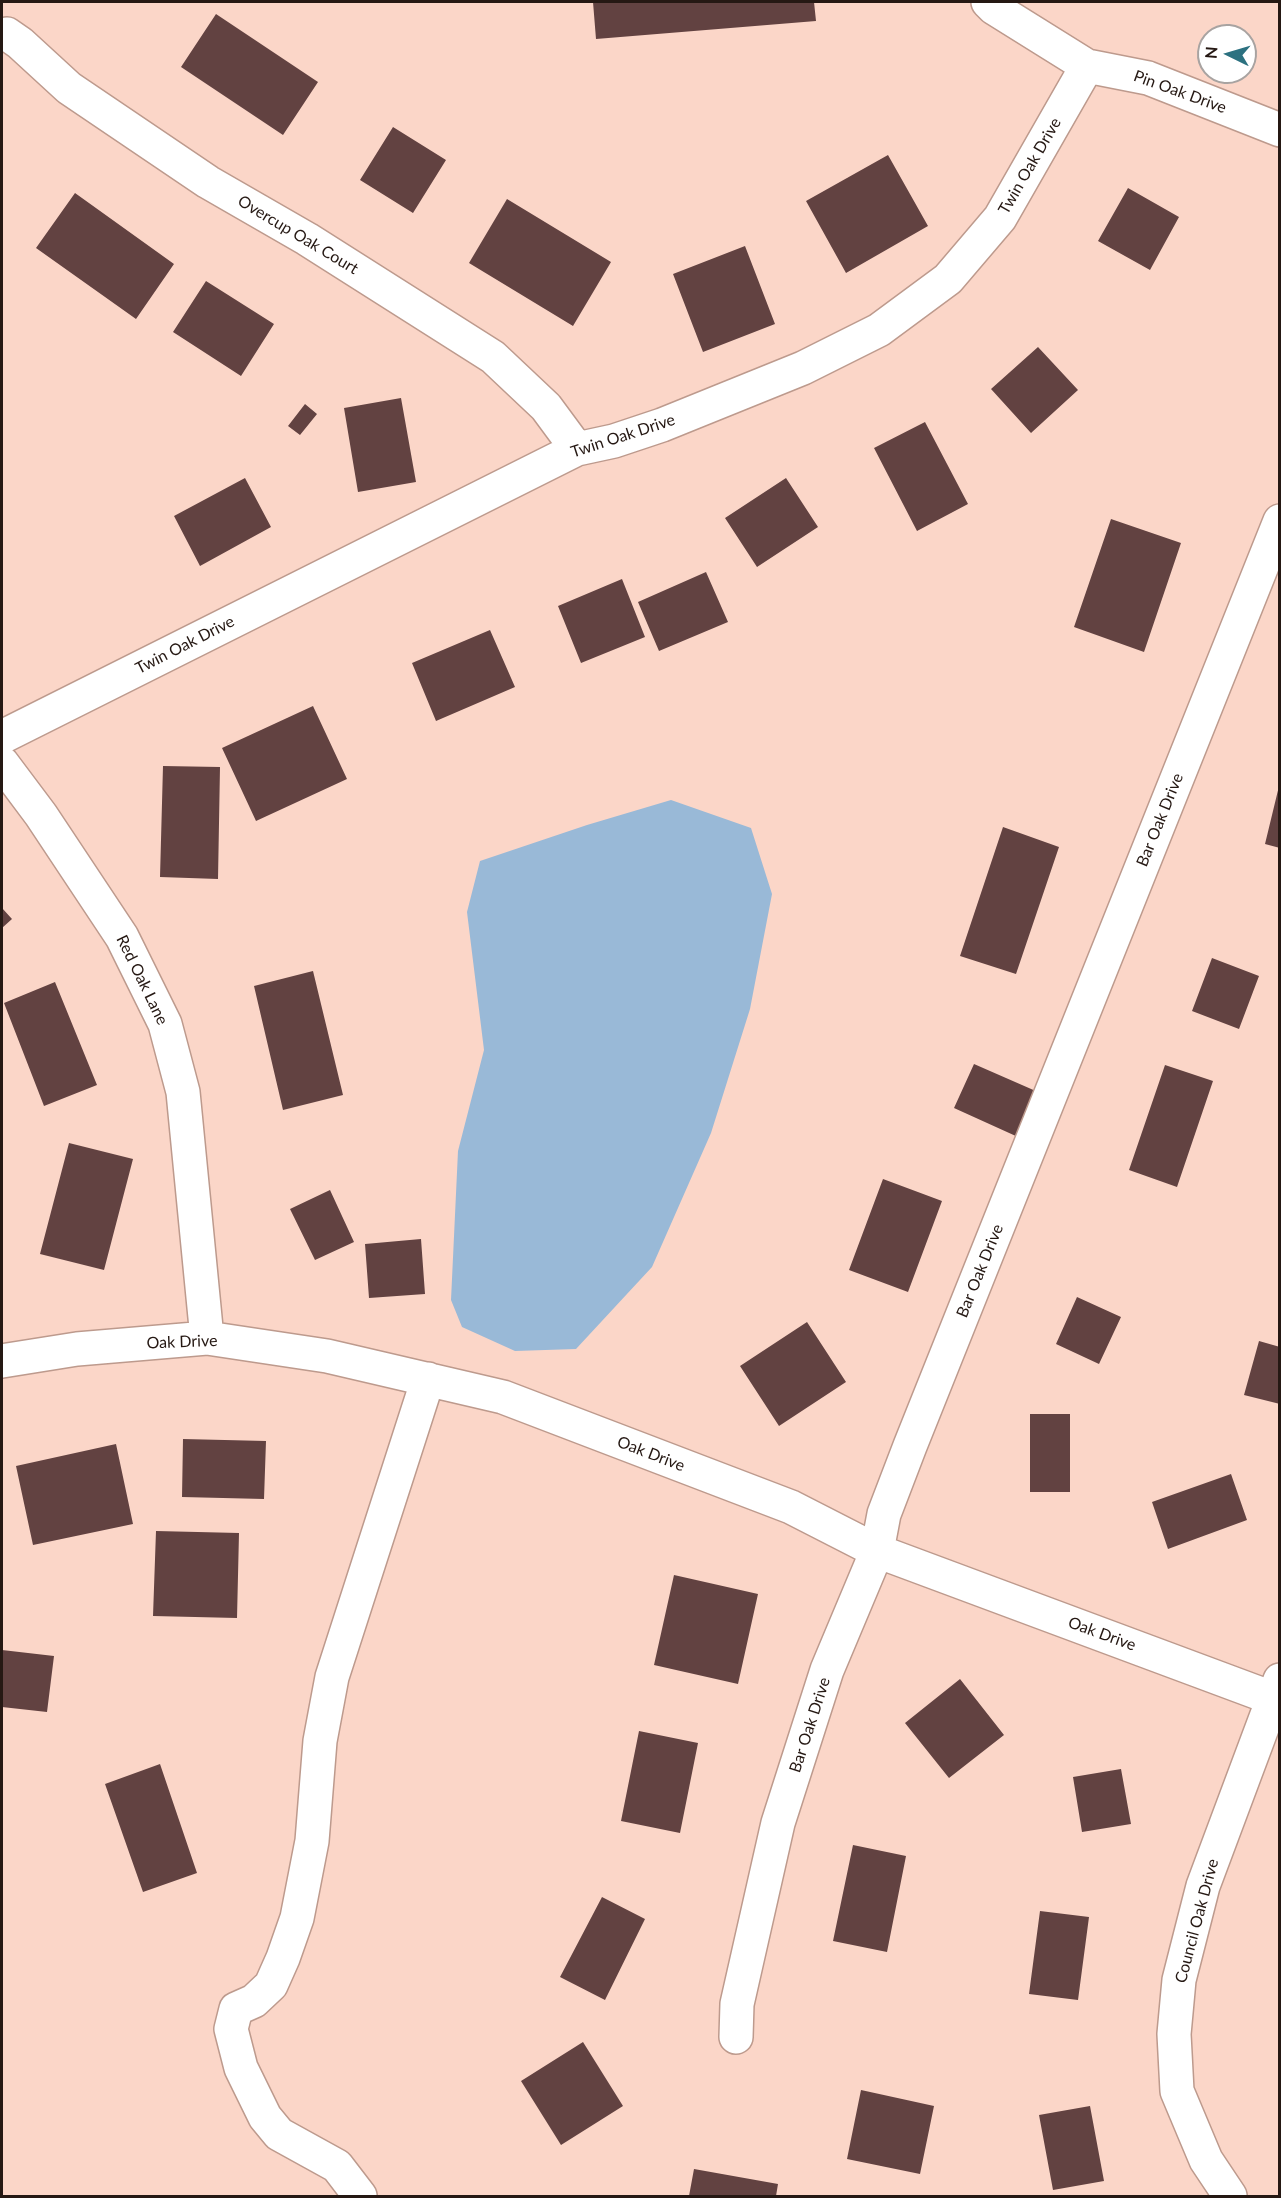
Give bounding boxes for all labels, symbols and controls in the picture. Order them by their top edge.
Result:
north arrow [1197,24,1257,84]
text: N [1201,46,1221,60]
street label: Pin Oak Drive [1131,66,1229,118]
street label: Twin Oak Drive [995,114,1065,218]
street label: Overcup Oak Court [234,191,362,279]
street label: Twin Oak Drive [568,410,678,462]
street label: Twin Oak Drive [132,612,238,678]
street label: Bar Oak Drive [1133,771,1187,869]
street label: Red Oak Lane [112,932,172,1028]
street label: Bar Oak Drive [953,1222,1007,1320]
street label: Oak Drive [146,1331,218,1353]
street label: Oak Drive [614,1432,688,1476]
street label: Oak Drive [1065,1613,1139,1655]
street label: Bar Oak Drive [786,1675,834,1775]
street label: Council Oak Drive [1171,1857,1223,1985]

